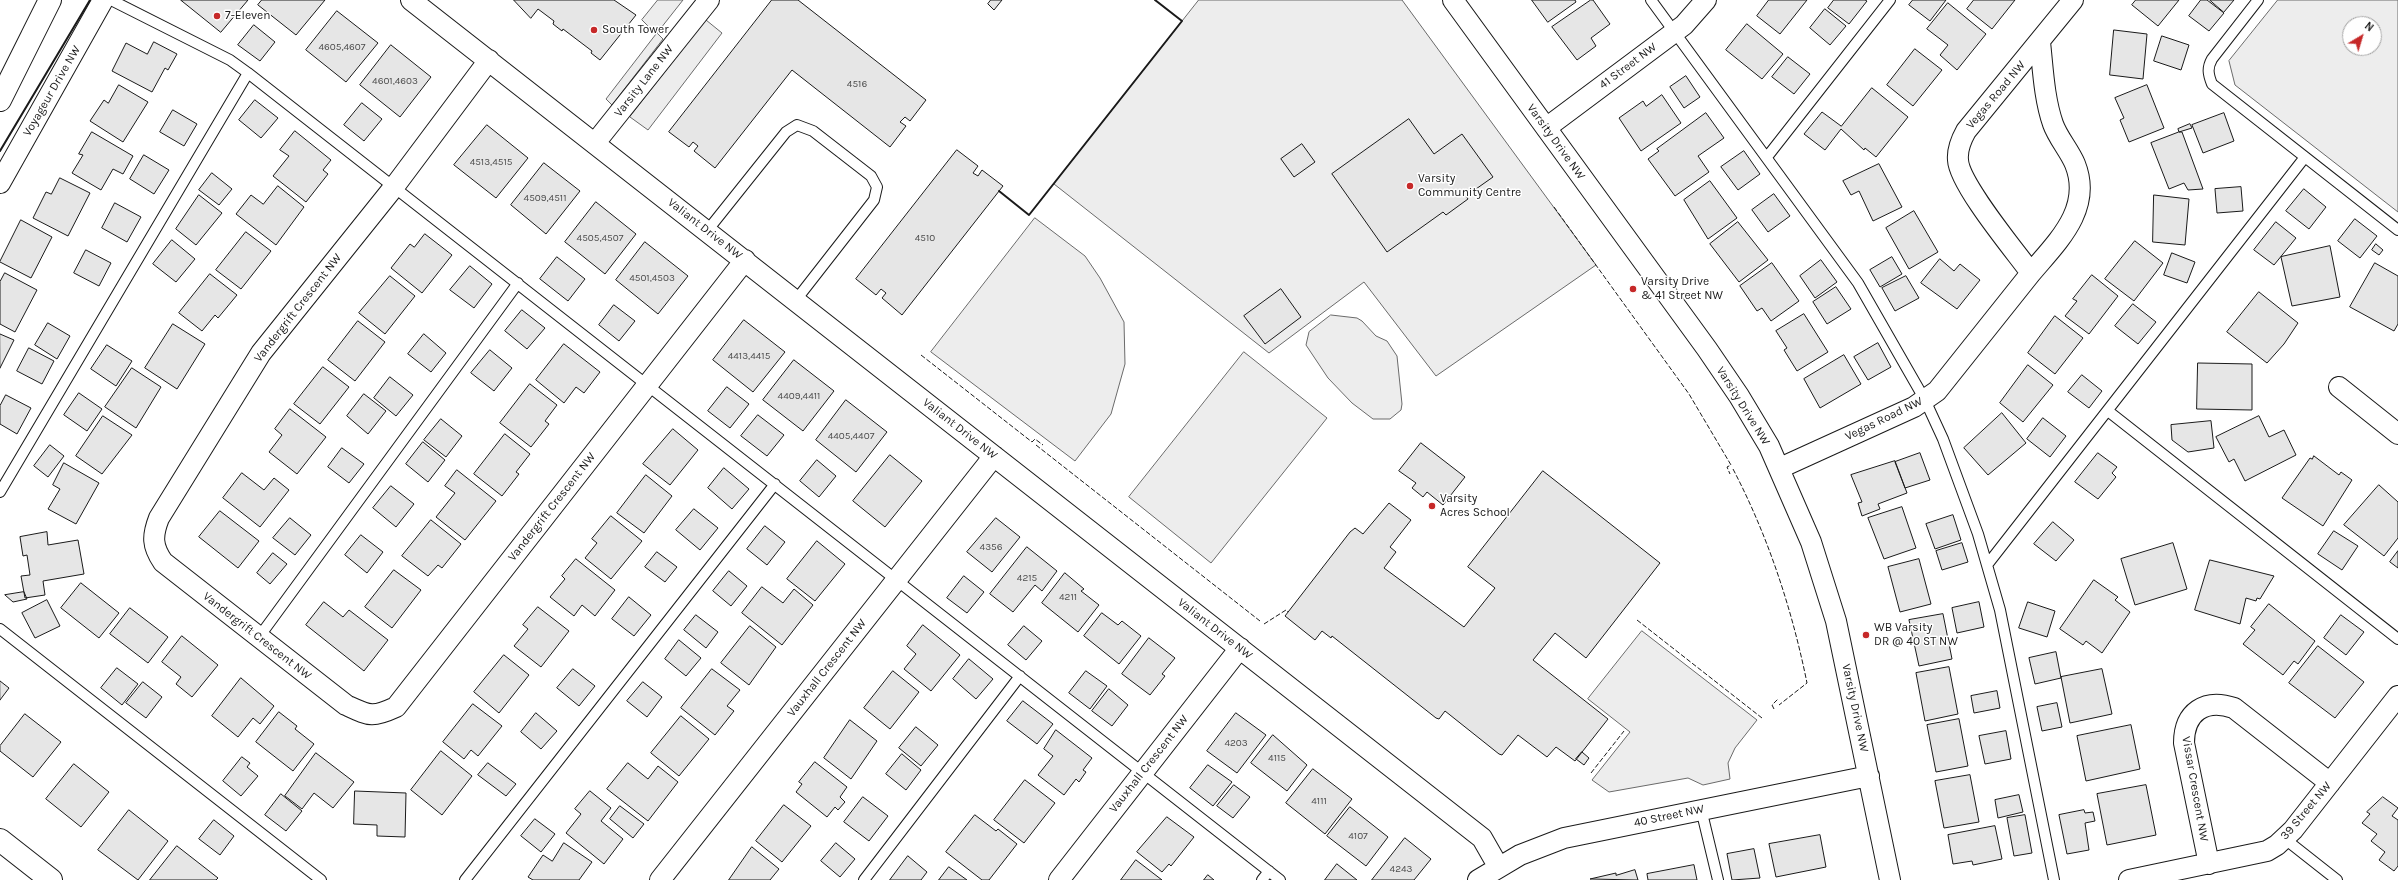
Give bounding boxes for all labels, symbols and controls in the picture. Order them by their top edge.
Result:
place label: 7-Eleven [225,9,271,23]
marker: 7-Eleven [212,11,222,21]
north arrow [2342,16,2382,56]
text: N [2362,19,2376,34]
place label: South Tower [602,23,668,37]
marker: South Tower [589,25,599,35]
street label: 41 Street NW [1596,40,1660,92]
house number: 4605,4607 [319,41,365,53]
street label: Varsity Lane NW [611,42,677,120]
street label: Voyageur Drive NW [20,43,84,139]
street label: Vegas Road NW [1963,58,2029,132]
house number: 4601,4603 [372,75,418,87]
house number: 4516 [847,78,867,90]
street label: Varsity Drive NW [1524,101,1588,183]
house number: 4513,4515 [470,156,512,168]
place label: Varsity Community Centre [1418,172,1521,200]
marker: Varsity Community Centre [1405,181,1415,191]
house number: 4509,4511 [524,192,566,204]
street label: Valiant Drive NW [665,195,745,263]
house number: 4505,4507 [577,232,623,244]
house number: 4510 [915,232,935,244]
street label: Vandergrift Crescent NW [251,251,345,365]
house number: 4501,4503 [629,272,675,284]
place label: Varsity Drive & 41 Street NW [1641,275,1723,303]
marker: Varsity Drive & 41 Street NW [1628,284,1638,294]
house number: 4413,4415 [728,350,770,362]
street label: Varsity Drive NW [1713,364,1773,448]
house number: 4409,4411 [778,390,820,402]
street label: Vegas Road NW [1843,394,1925,444]
street label: Valiant Drive NW [920,395,1000,463]
house number: 4405,4407 [828,430,874,442]
street label: Vandergrift Crescent NW [505,450,599,564]
place label: Varsity Acres School [1440,492,1510,520]
marker: Varsity Acres School [1427,501,1437,511]
house number: 4356 [980,541,1002,553]
house number: 4215 [1017,572,1037,584]
street label: Vandergrift Crescent NW [200,589,314,683]
house number: 4211 [1059,591,1077,603]
street label: Valiant Drive NW [1175,595,1255,663]
street label: Vauxhall Crescent NW [784,616,870,720]
place label: WB Varsity DR @ 40 ST NW [1874,621,1958,649]
marker: WB Varsity DR @ 40 ST NW [1861,630,1871,640]
street label: Varsity Drive NW [1839,663,1871,753]
street label: Vauxhall Crescent NW [1106,712,1192,816]
street label: Vissar Crescent NW [2179,735,2211,843]
house number: 4203 [1224,737,1248,749]
house number: 4115 [1268,752,1286,764]
street label: 39 Street NW [2277,779,2335,843]
house number: 4111 [1311,795,1327,807]
street label: 40 Street NW [1633,802,1705,830]
house number: 4107 [1348,830,1368,842]
house number: 4243 [1390,863,1412,875]

